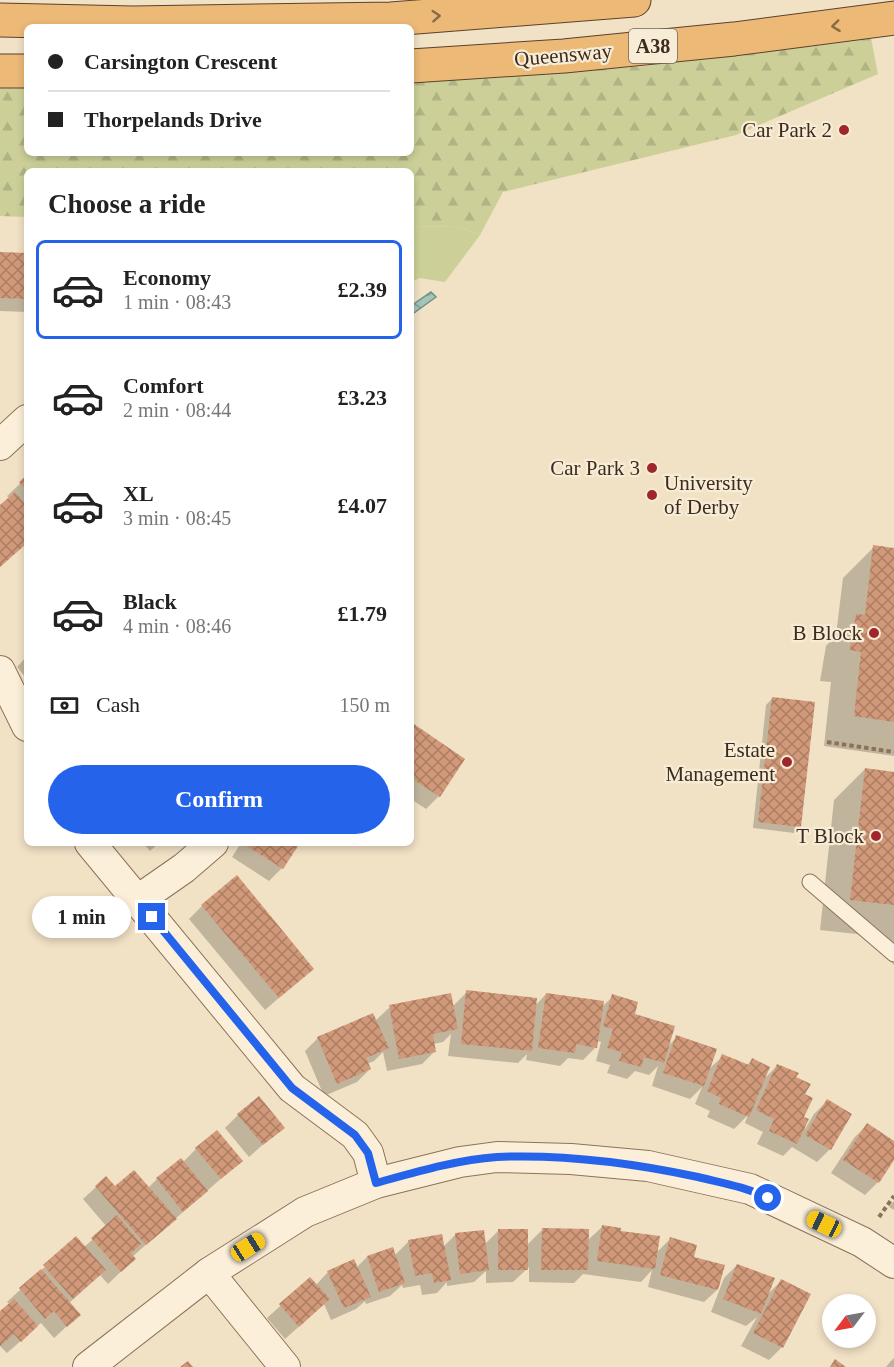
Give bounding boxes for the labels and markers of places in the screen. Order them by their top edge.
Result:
place label: Car Park 2 [742,118,832,142]
marker: Car Park 2 [837,123,851,137]
place label: Car Park 3 [550,456,640,480]
marker: Car Park 3 [645,461,659,475]
place label: University of Derby [664,471,753,519]
marker: University of Derby [645,488,659,502]
place label: B Block [793,621,862,645]
marker: B Block [867,626,881,640]
place label: Estate Management [665,738,775,786]
marker: Estate Management [780,755,794,769]
place label: T Block [796,824,864,848]
marker: T Block [869,829,883,843]

